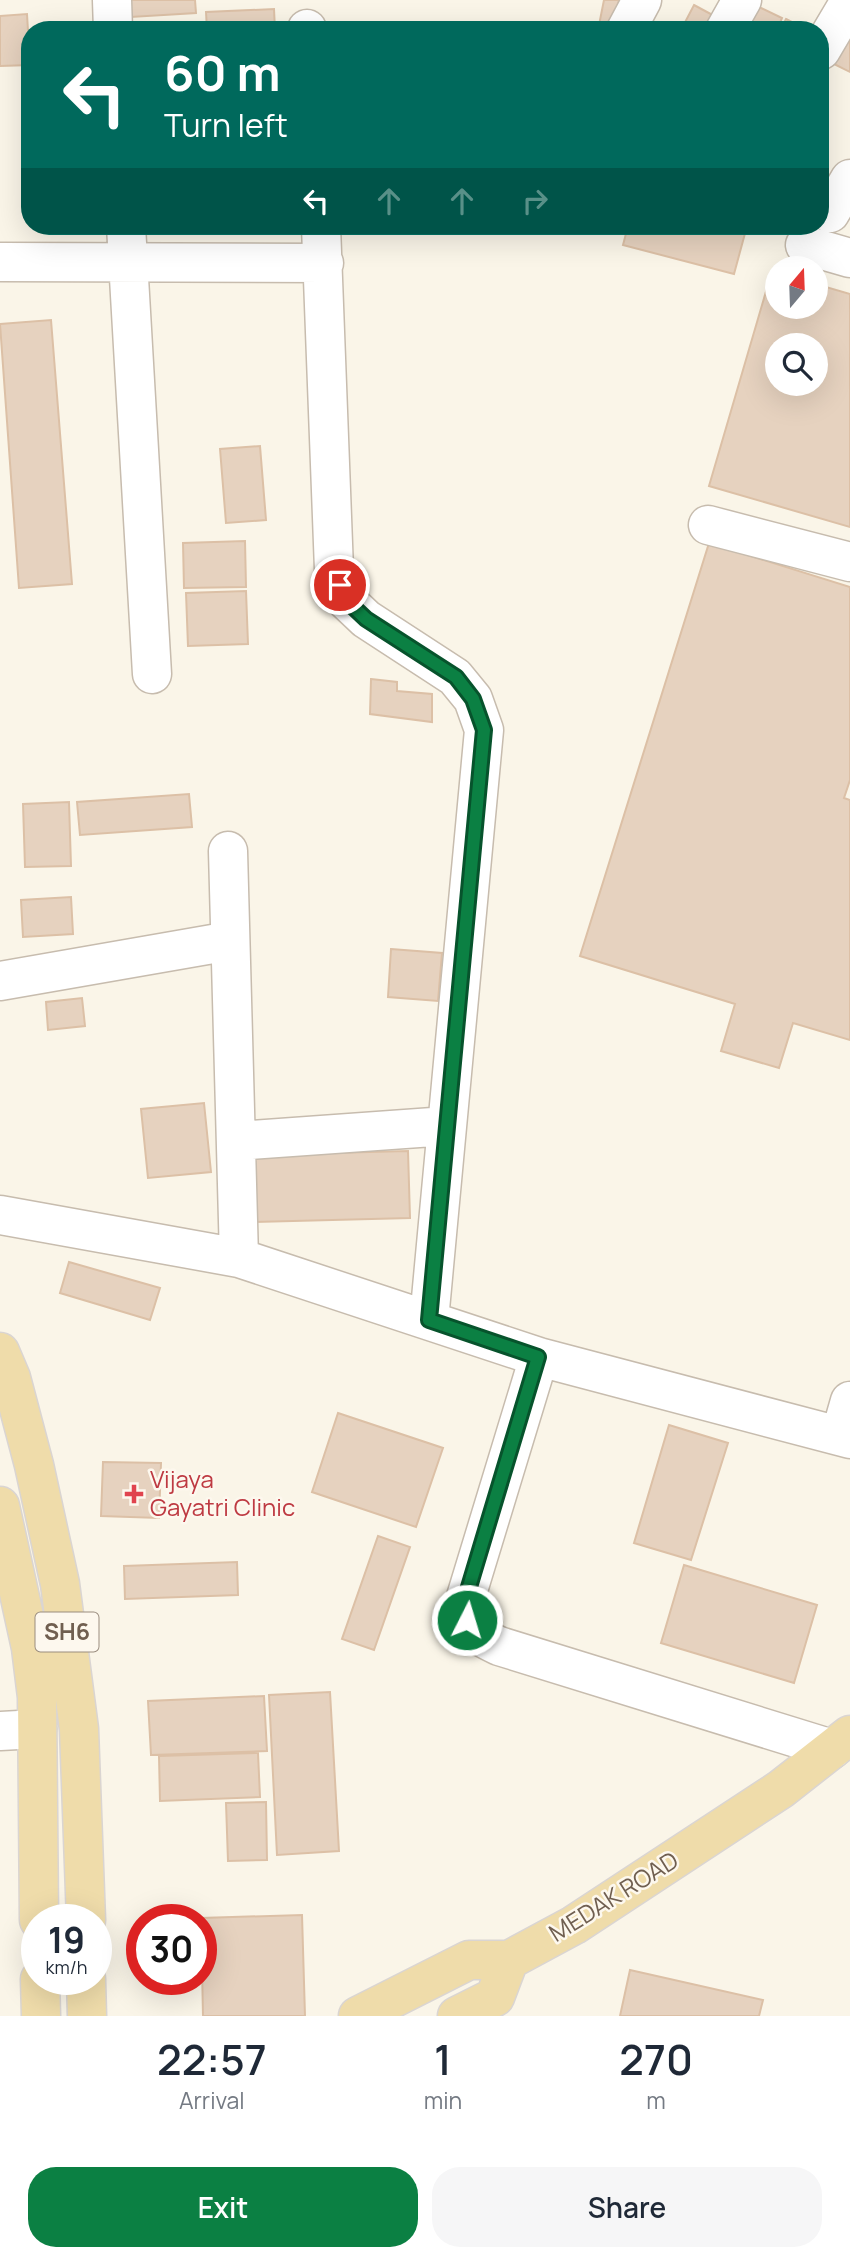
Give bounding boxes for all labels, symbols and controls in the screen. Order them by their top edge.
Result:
text: 60 m [164,39,281,106]
icon: left [49,49,140,140]
text: Turn left [164,103,288,147]
icon: left [297,182,335,220]
icon: ahead [370,182,408,220]
icon: ahead [443,182,481,220]
icon: right [516,182,554,220]
north arrow [765,256,828,318]
map controls [765,256,828,396]
button: search [765,333,828,396]
pin [310,555,370,615]
icon: arrive [321,566,359,604]
place label: Vijaya Gayatri Clinic [150,1462,295,1523]
marker: Vijaya Gayatri Clinic [124,1484,144,1504]
position arrow [430,1583,504,1657]
road number: SH6 [36,1612,98,1652]
street label: MEDAK ROAD [542,1843,684,1949]
speed limit sign: 30 [126,1904,217,1995]
text: 19 [48,1916,85,1964]
text: km/h [46,1955,87,1979]
text: 22:57 [157,2030,267,2088]
text: 1 [434,2030,452,2088]
text: 270 [619,2030,693,2088]
text: Arrival [179,2084,245,2116]
text: min [424,2084,462,2116]
text: m [646,2084,666,2116]
button: Exit [28,2167,418,2247]
button: Share [432,2167,822,2247]

